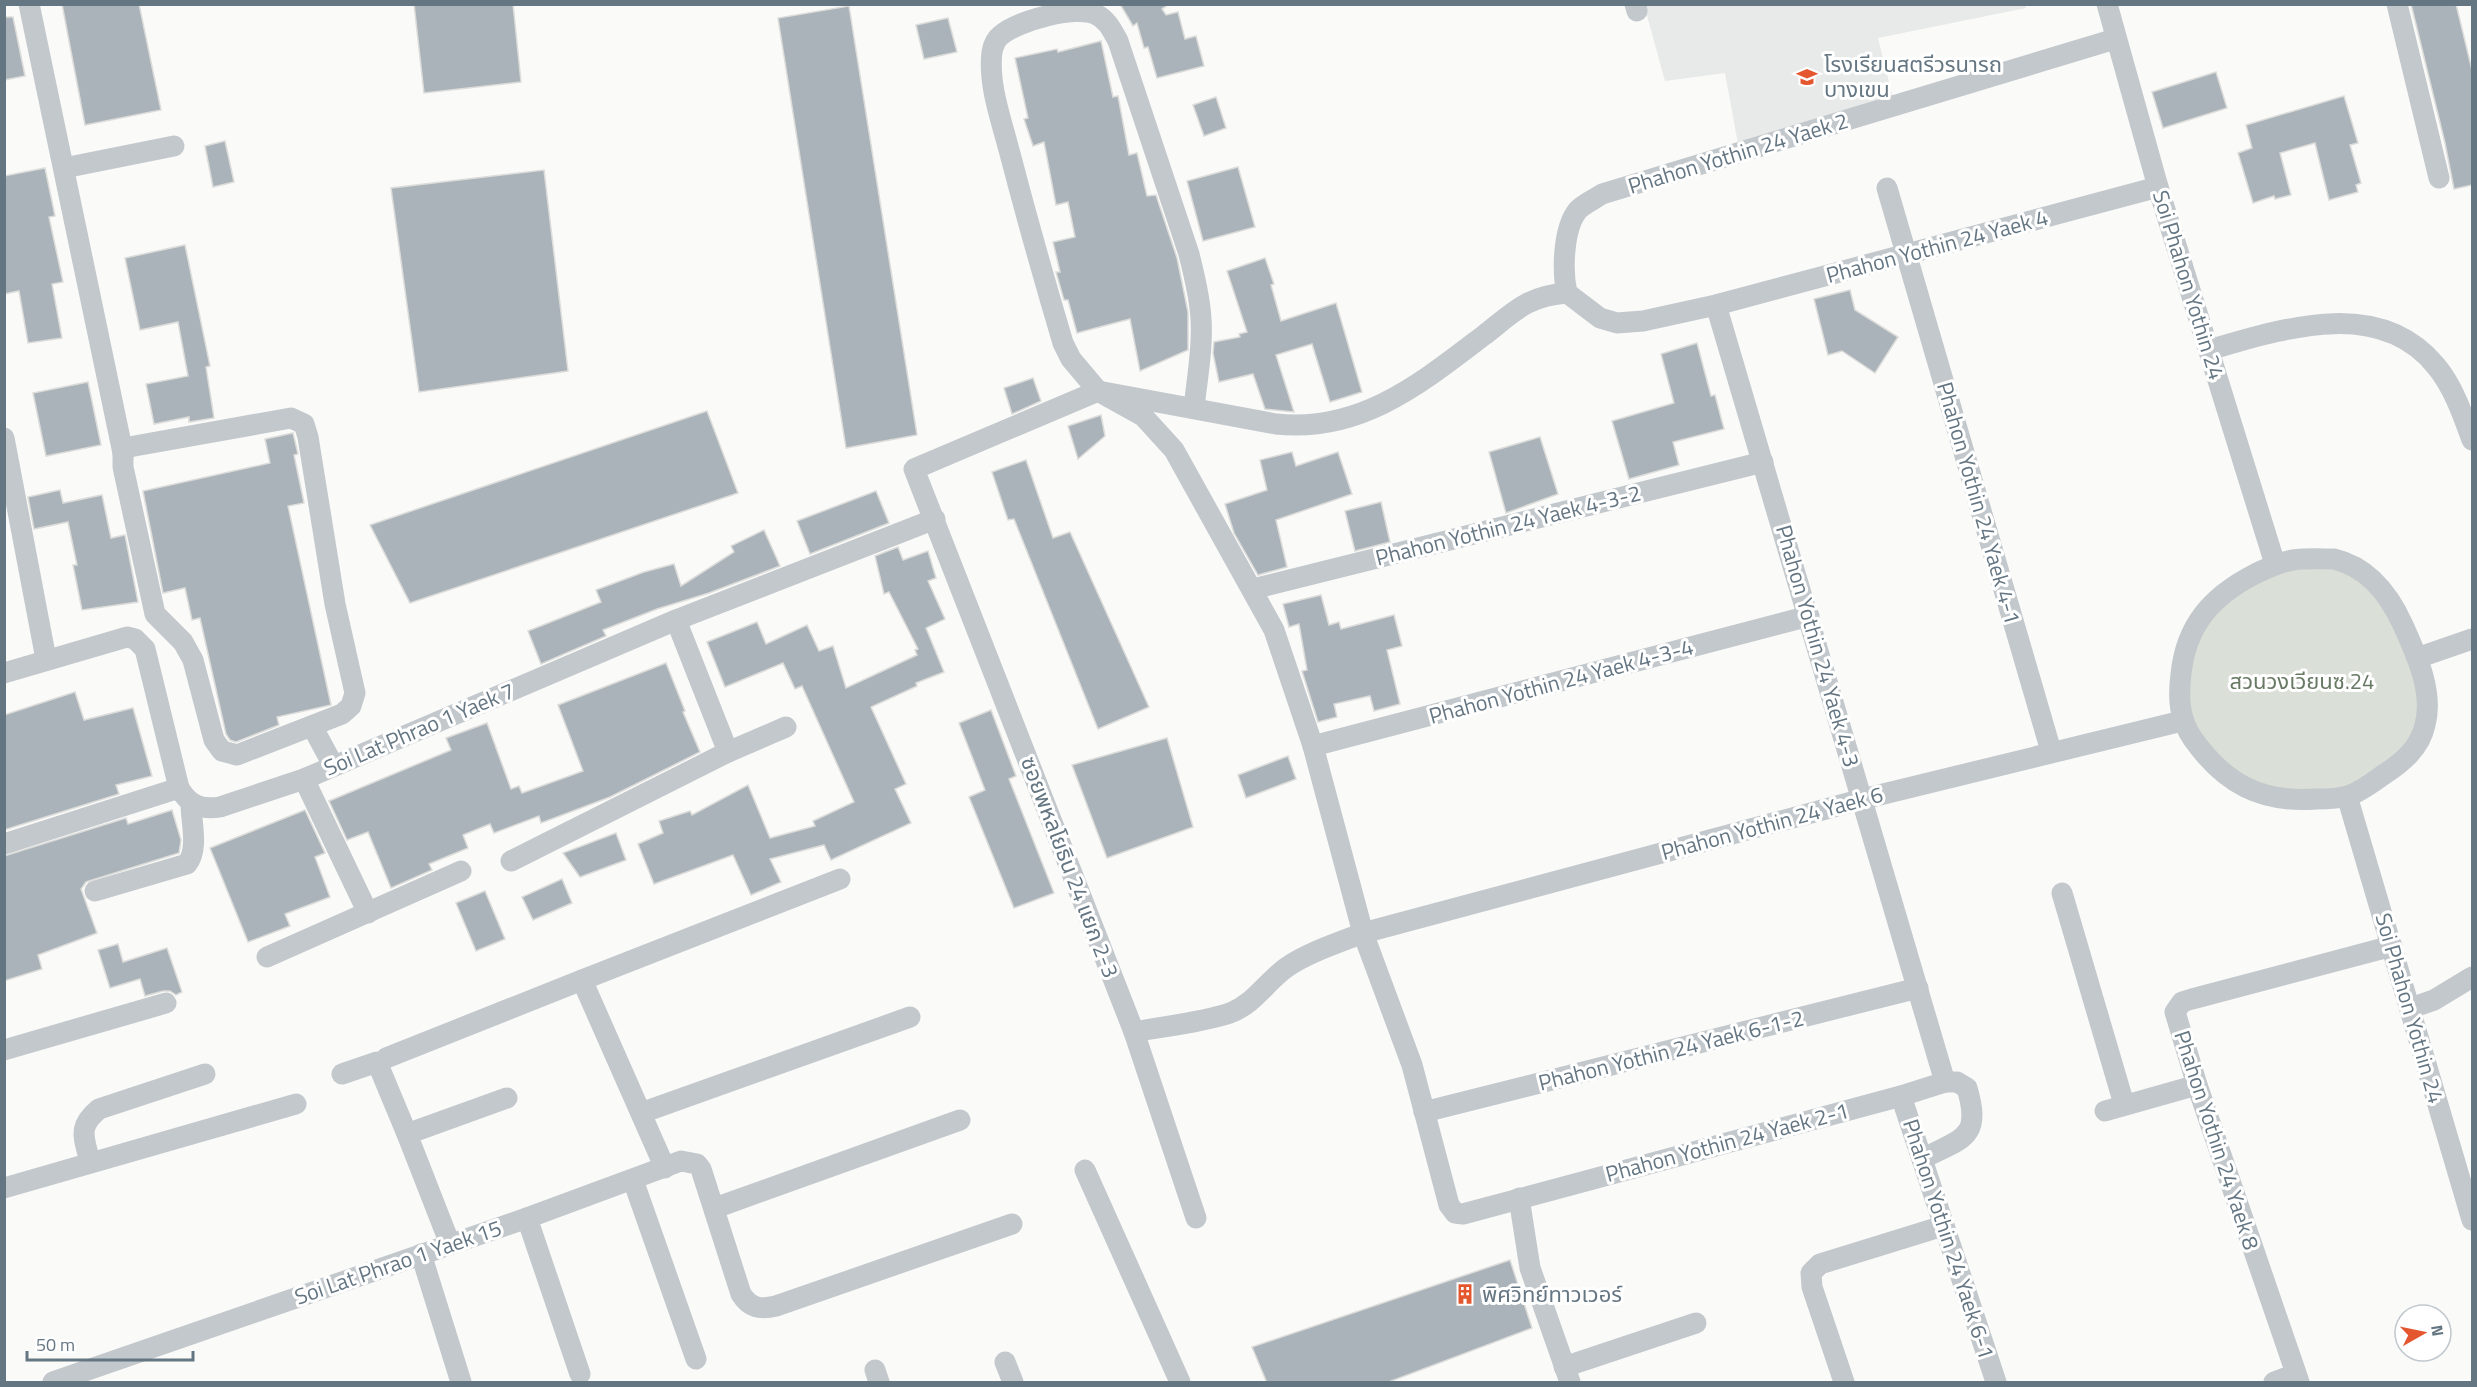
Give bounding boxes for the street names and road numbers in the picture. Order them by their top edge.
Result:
street label: Phahon Yothin 24 Yaek 2 [1624,103,1852,203]
street label: Soi Phahon Yothin 24 [2144,186,2234,384]
street label: Phahon Yothin 24 Yaek 4 [1822,200,2052,292]
street label: Phahon Yothin 24 Yaek 4-1 [1928,378,2030,628]
street label: Phahon Yothin 24 Yaek 4-3-2 [1372,476,1644,574]
street label: Phahon Yothin 24 Yaek 4-3 [1767,521,1869,771]
street label: Phahon Yothin 24 Yaek 4-3-4 [1425,629,1697,733]
street label: Soi Lat Phrao 1 Yaek 7 [318,673,520,785]
street label: ซอยพหลโยธิน 24 แยก 2-3 [1012,751,1128,983]
street label: Phahon Yothin 24 Yaek 6 [1657,777,1887,869]
street label: Soi Phahon Yothin 24 [2367,909,2453,1107]
street label: Phahon Yothin 24 Yaek 6-1-2 [1535,1001,1807,1099]
street label: Phahon Yothin 24 Yaek 8 [2166,1026,2268,1254]
street label: Phahon Yothin 24 Yaek 2-1 [1602,1093,1852,1191]
street label: Phahon Yothin 24 Yaek 6-1 [1894,1115,2004,1363]
street label: Soi Lat Phrao 1 Yaek 15 [290,1211,506,1313]

